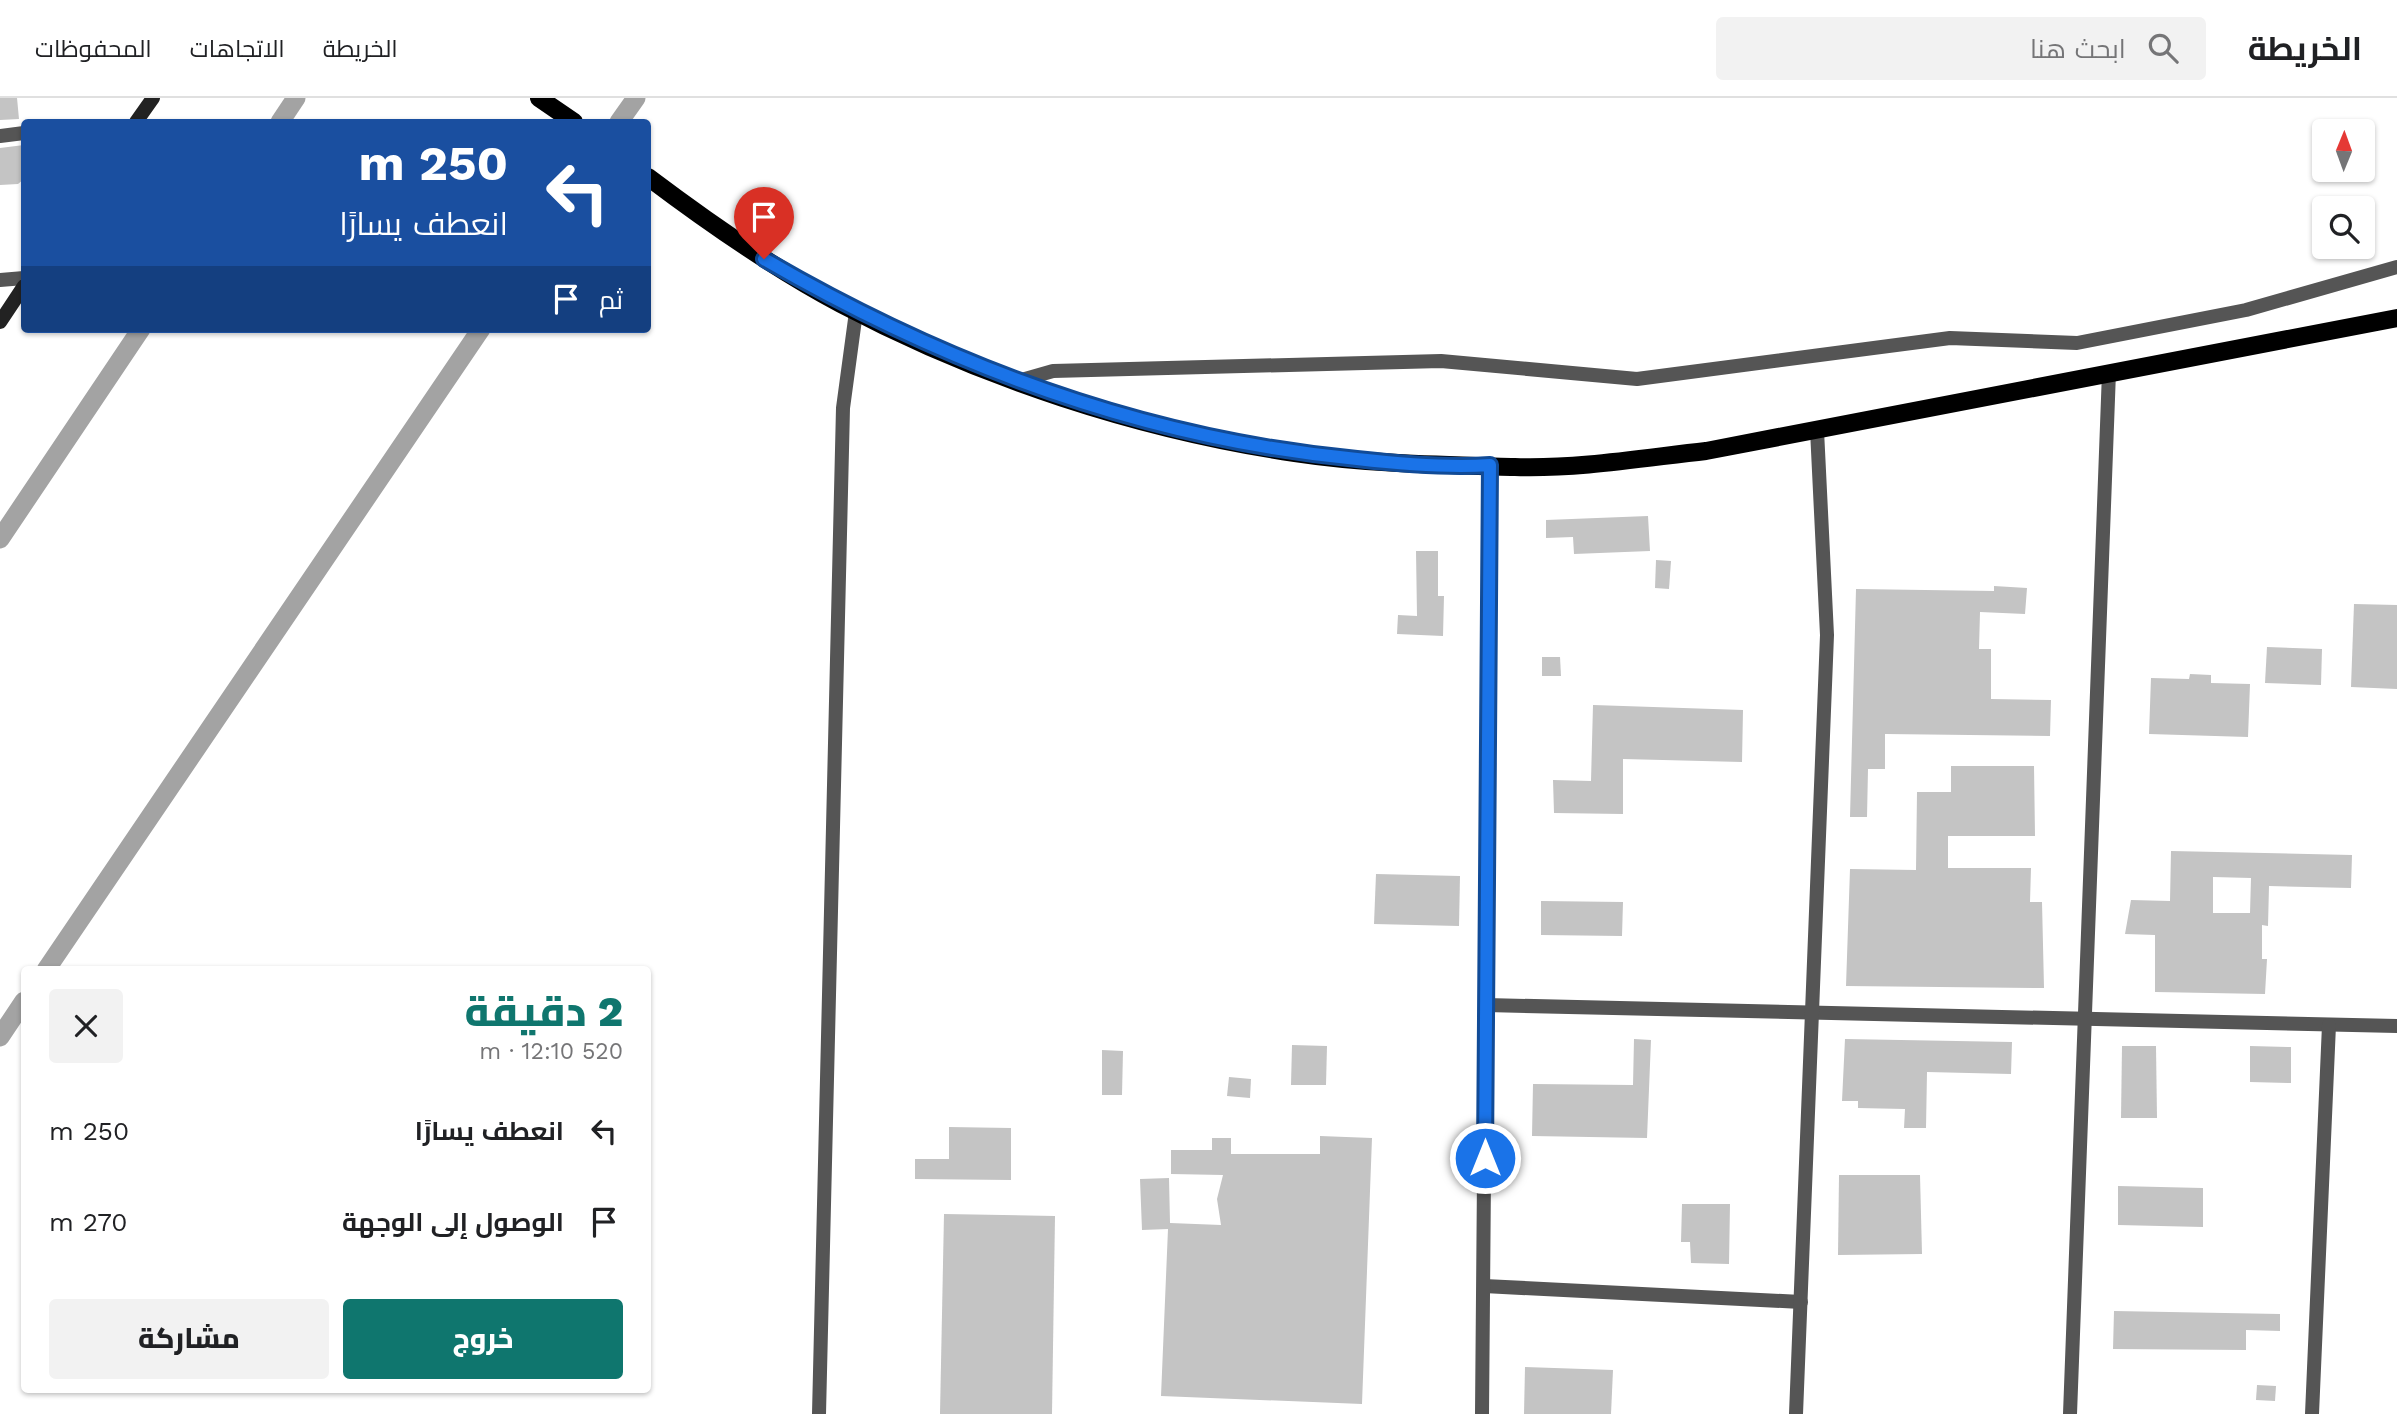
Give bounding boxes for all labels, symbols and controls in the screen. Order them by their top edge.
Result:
search box [1716,17,2206,80]
icon: search [2144,29,2182,67]
text: الخريطة [2248,29,2362,68]
text: ابحث هنا [2030,34,2126,64]
text: المحفوظات [35,35,152,63]
text: الاتجاهات [190,35,285,63]
text: الخريطة [323,35,398,63]
north arrow [2312,119,2375,182]
map controls [2312,119,2375,259]
text: 250 m [359,134,508,192]
icon: left [532,147,623,238]
pin [734,187,794,259]
button: search [2312,196,2375,259]
icon: arrive [745,198,783,236]
text: انعطف يسارًا [339,205,508,243]
icon: arrive [547,280,585,318]
text: ثم [599,285,623,315]
text: 2 دقيقة [465,987,623,1036]
button: close [49,989,123,1063]
text: 520 m · 12:10 [479,1038,623,1065]
icon: left [585,1112,623,1150]
text: 250 m [49,1116,129,1146]
text: انعطف يسارًا [415,1116,564,1146]
position arrow [1448,1121,1522,1195]
icon: arrive [585,1203,623,1241]
text: 270 m [49,1207,128,1237]
text: الوصول إلى الوجهة [342,1207,564,1237]
button: مشاركة [49,1299,329,1379]
button: خروج [343,1299,623,1379]

